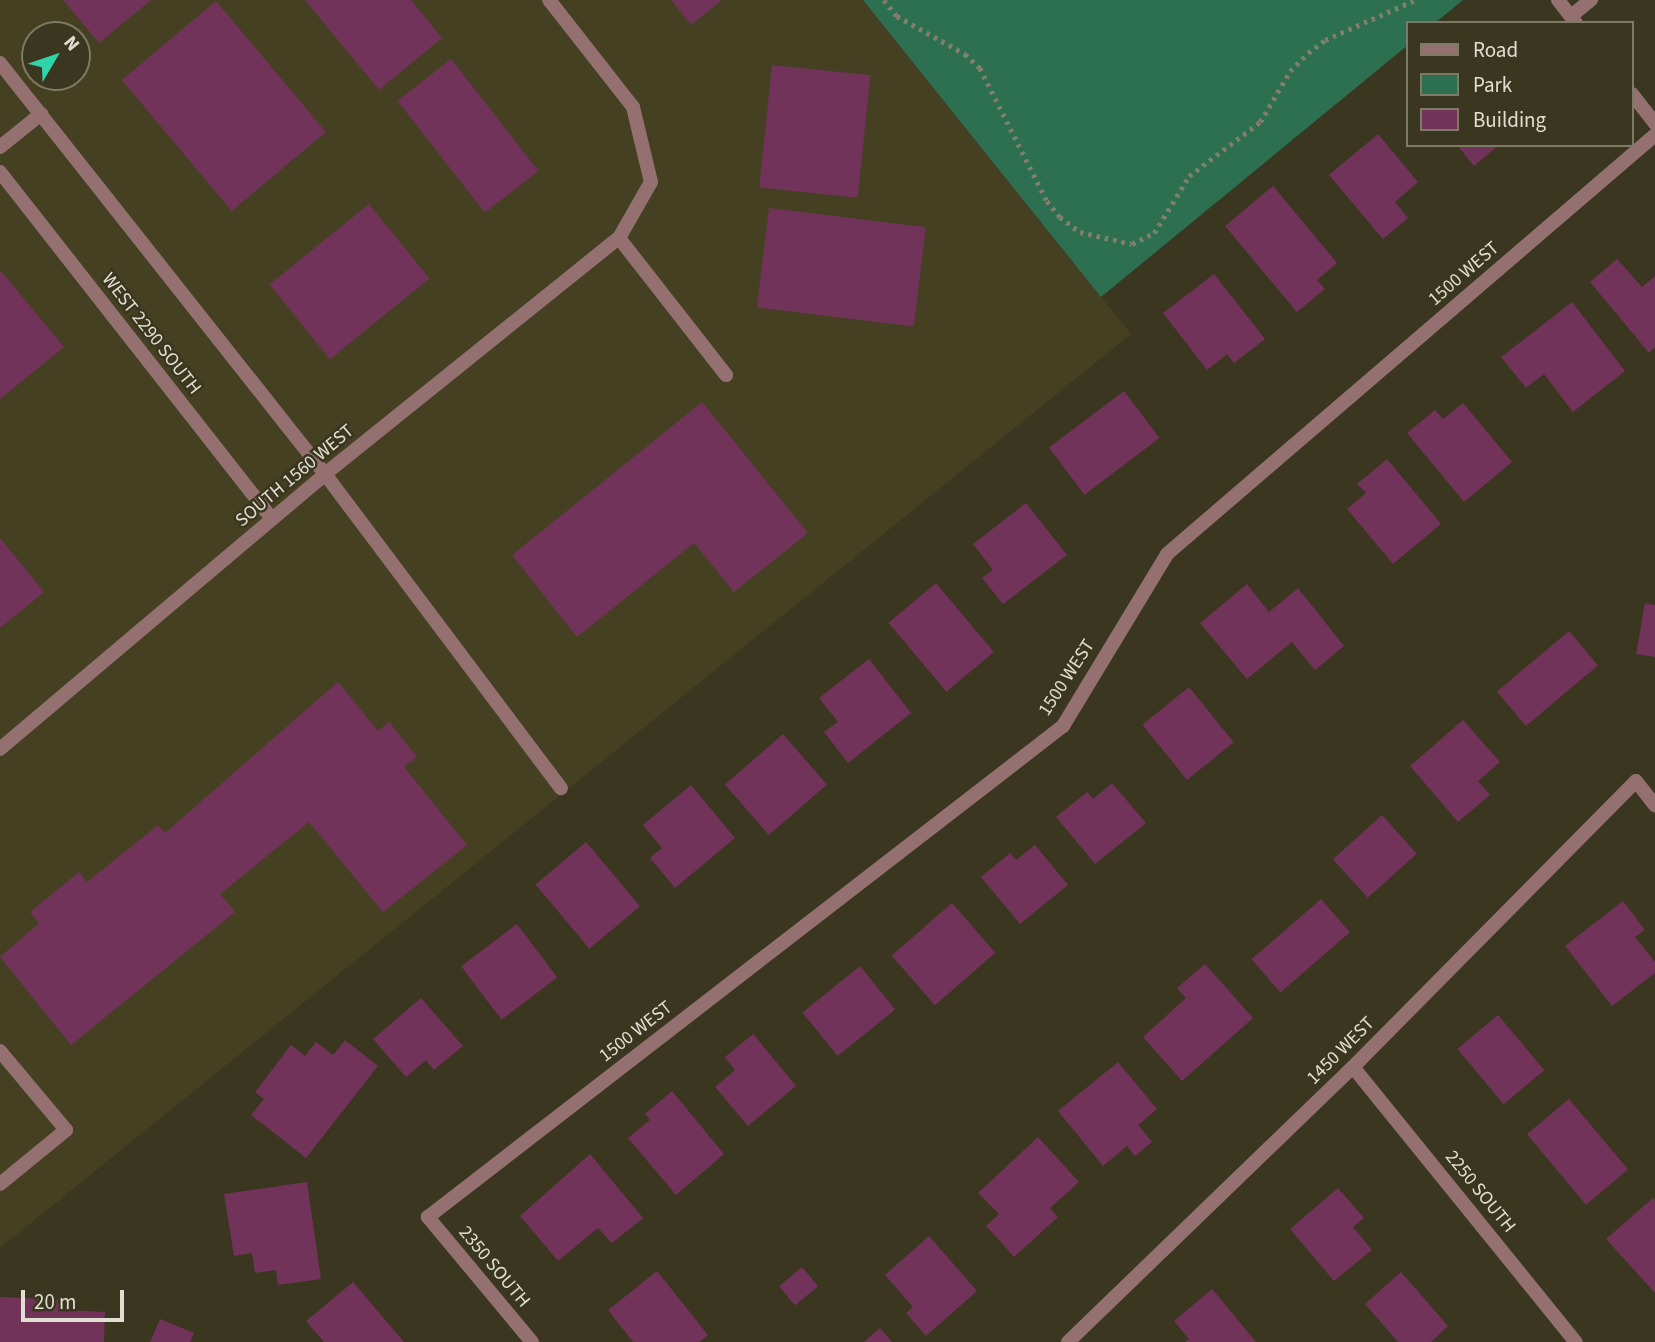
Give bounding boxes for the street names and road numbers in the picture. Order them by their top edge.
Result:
street label: 1500 WEST [1424,237,1504,311]
street label: WEST 2290 SOUTH [97,269,205,399]
street label: SOUTH 1560 WEST [231,420,359,532]
street label: 1500 WEST [1034,636,1100,720]
street label: 1500 WEST [595,996,677,1068]
street label: 1450 WEST [1302,1012,1380,1090]
street label: 2250 SOUTH [1440,1146,1520,1238]
street label: 2350 SOUTH [453,1222,535,1312]

